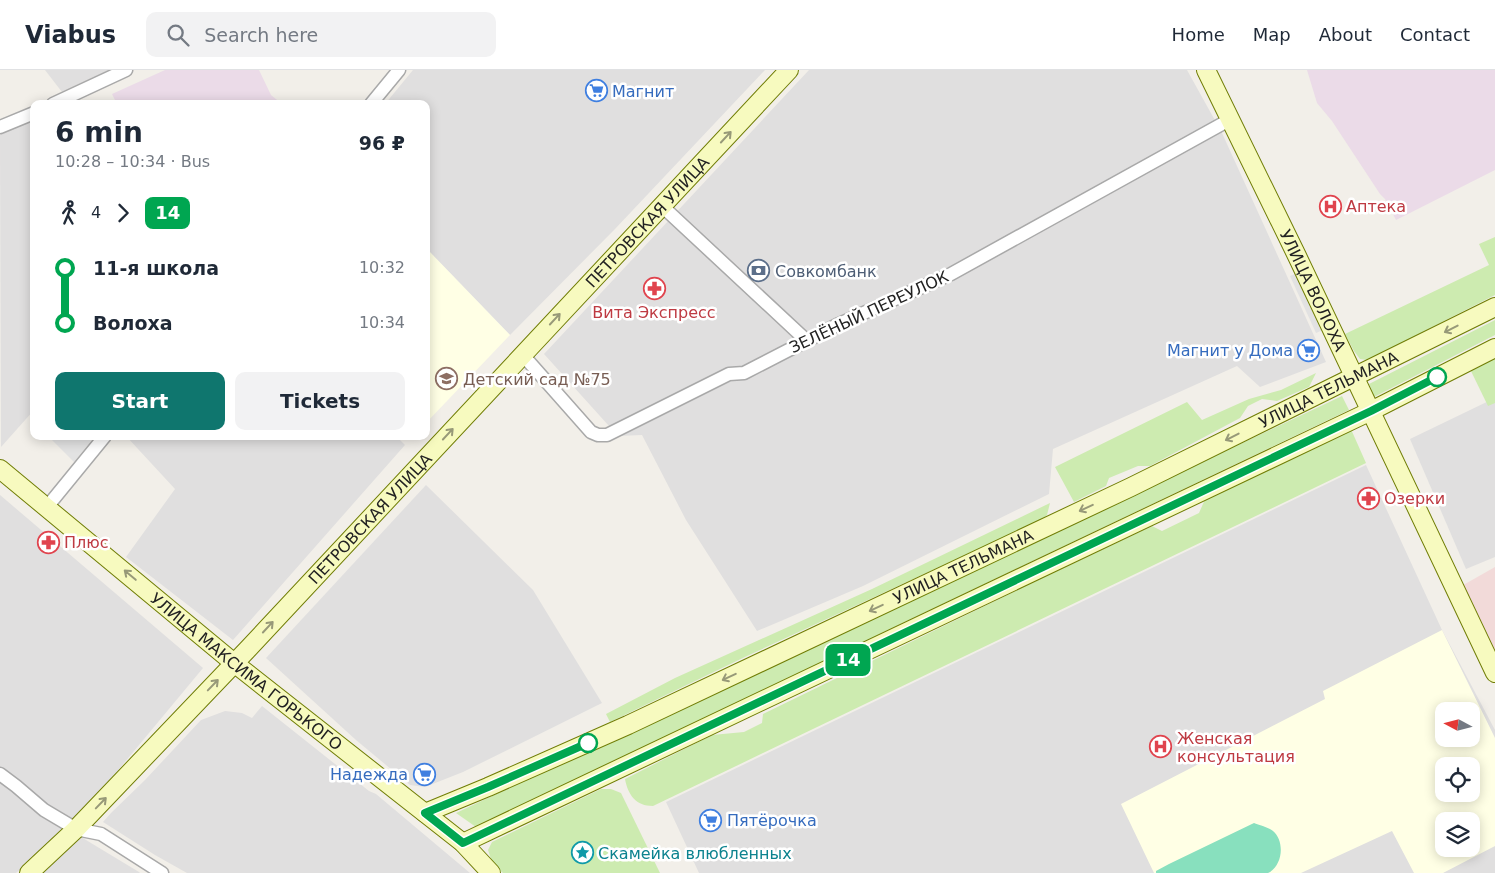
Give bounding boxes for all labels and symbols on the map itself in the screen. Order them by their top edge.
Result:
supermarket icon: Магнит [584,79,608,103]
place label: Магнит [612,82,674,101]
one-way arrow [720,131,732,143]
street label: ПЕТРОВСКАЯ УЛИЦА [581,152,713,291]
hospital icon: Аптека [1318,194,1342,218]
place label: Аптека [1346,197,1406,216]
street label: УЛИЦА ВОЛОХА [1276,226,1350,354]
bank icon: Совкомбанк [747,259,771,283]
place label: Совкомбанк [775,262,877,281]
street label: ЗЕЛЁНЫЙ ПЕРЕУЛОК [786,266,952,357]
pharmacy icon: Вита Экспресс [642,276,666,300]
place label: Вита Экспресс [592,303,716,322]
one-way arrow [549,313,561,325]
one-way arrow [1444,324,1459,334]
supermarket icon: Магнит у Дома [1297,338,1321,362]
place label: Магнит у Дома [1167,341,1293,360]
street label: УЛИЦА ТЕЛЬМАНА [1256,347,1401,432]
school or university icon: Детский сад №75 [435,367,459,391]
unlabelled marker [1427,367,1447,387]
place label: Детский сад №75 [463,370,611,389]
one-way arrow [442,428,454,440]
one-way arrow [1225,432,1240,442]
street label: ПЕТРОВСКАЯ УЛИЦА [304,449,436,588]
pharmacy icon: Озерки [1356,486,1380,510]
place label: Озерки [1384,489,1445,508]
one-way arrow [1079,504,1094,514]
street label: УЛИЦА ТЕЛЬМАНА [890,525,1036,608]
pharmacy icon: Плюс [36,530,60,554]
place label: Плюс [64,533,109,552]
one-way arrow [123,570,136,581]
street label: УЛИЦА МАКСИМА ГОРЬКОГО [147,588,346,754]
one-way arrow [869,603,884,613]
one-way arrow [262,621,274,634]
line badge: 14 [826,644,870,676]
one-way arrow [722,673,737,682]
one-way arrow [207,678,219,691]
north arrow [1435,702,1480,748]
place label: Женская консультация [1177,729,1295,766]
unlabelled marker [578,733,598,753]
hospital icon: Женская консультация [1149,735,1173,759]
supermarket icon: Надежда [412,762,436,786]
place label: Надежда [330,765,408,784]
one-way arrow [95,796,107,809]
supermarket icon: Пятёрочка [699,808,723,832]
place label: Пятёрочка [727,811,817,830]
place icon: Скамейка влюбленных [570,841,594,865]
place label: Скамейка влюбленных [598,844,792,863]

